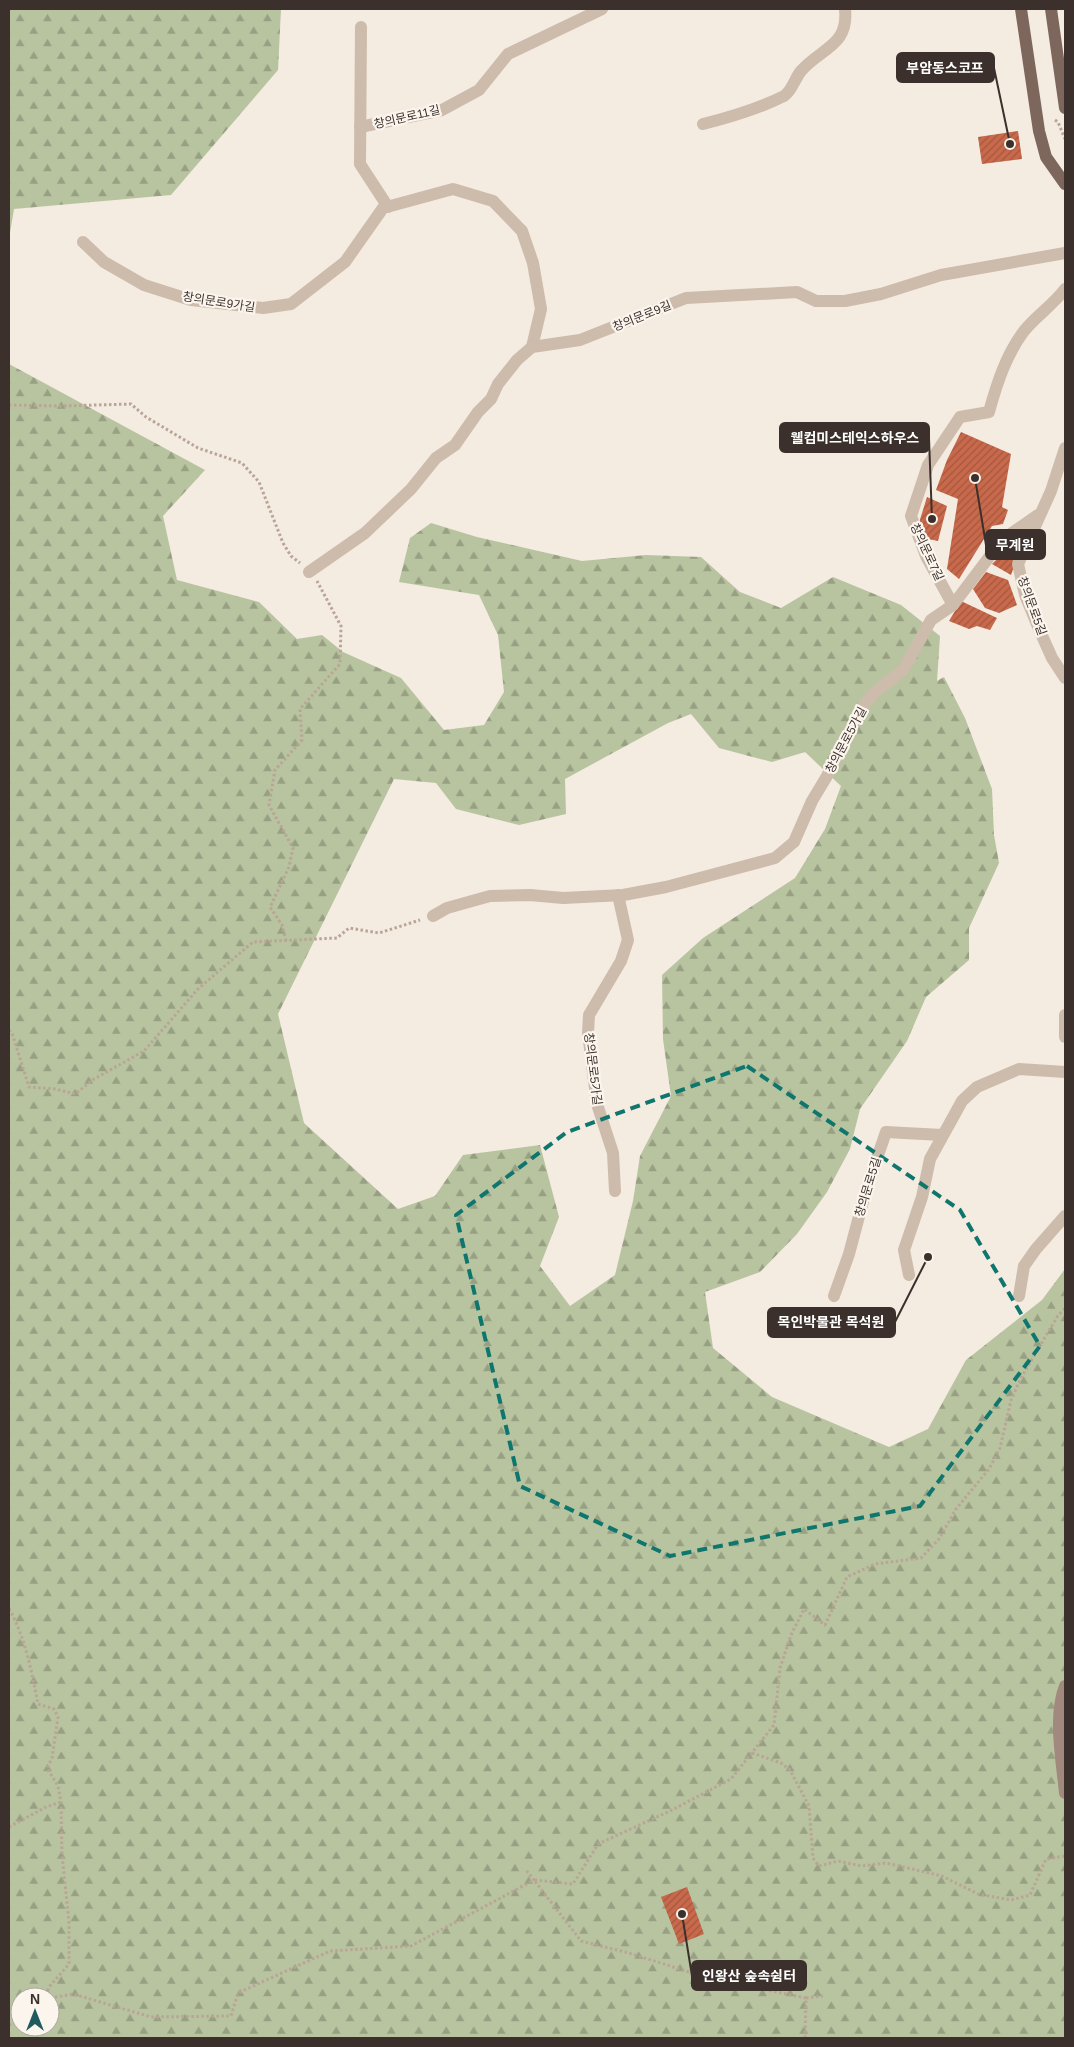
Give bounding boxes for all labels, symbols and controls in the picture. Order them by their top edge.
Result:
callout: 부암동스코프 [897,53,994,82]
text: 부암동스코프 [906,60,984,76]
street label: 창의문로11길 [372,103,442,131]
street label: 창의문로9가길 [182,289,256,315]
street label: 창의문로9길 [611,298,673,334]
callout: 웰컴미스테익스하우스 [780,423,929,452]
text: 웰컴미스테익스하우스 [791,430,920,446]
street label: 창의문로7길 [908,521,946,583]
callout: 무계원 [986,530,1045,559]
text: 무계원 [996,537,1034,553]
street label: 창의문로5길 [1015,575,1049,637]
street label: 창의문로5가길 [823,705,869,775]
street label: 창의문로5가길 [582,1032,604,1106]
street label: 창의문로5길 [852,1155,884,1219]
callout: 목인박물관 목석원 [768,1308,895,1337]
text: 목인박물관 목석원 [778,1314,884,1330]
callout: 인왕산 숲속쉼터 [692,1961,806,1990]
text: 인왕산 숲속쉼터 [702,1968,796,1984]
north arrow [10,1987,60,2037]
text: N [30,1991,40,2007]

